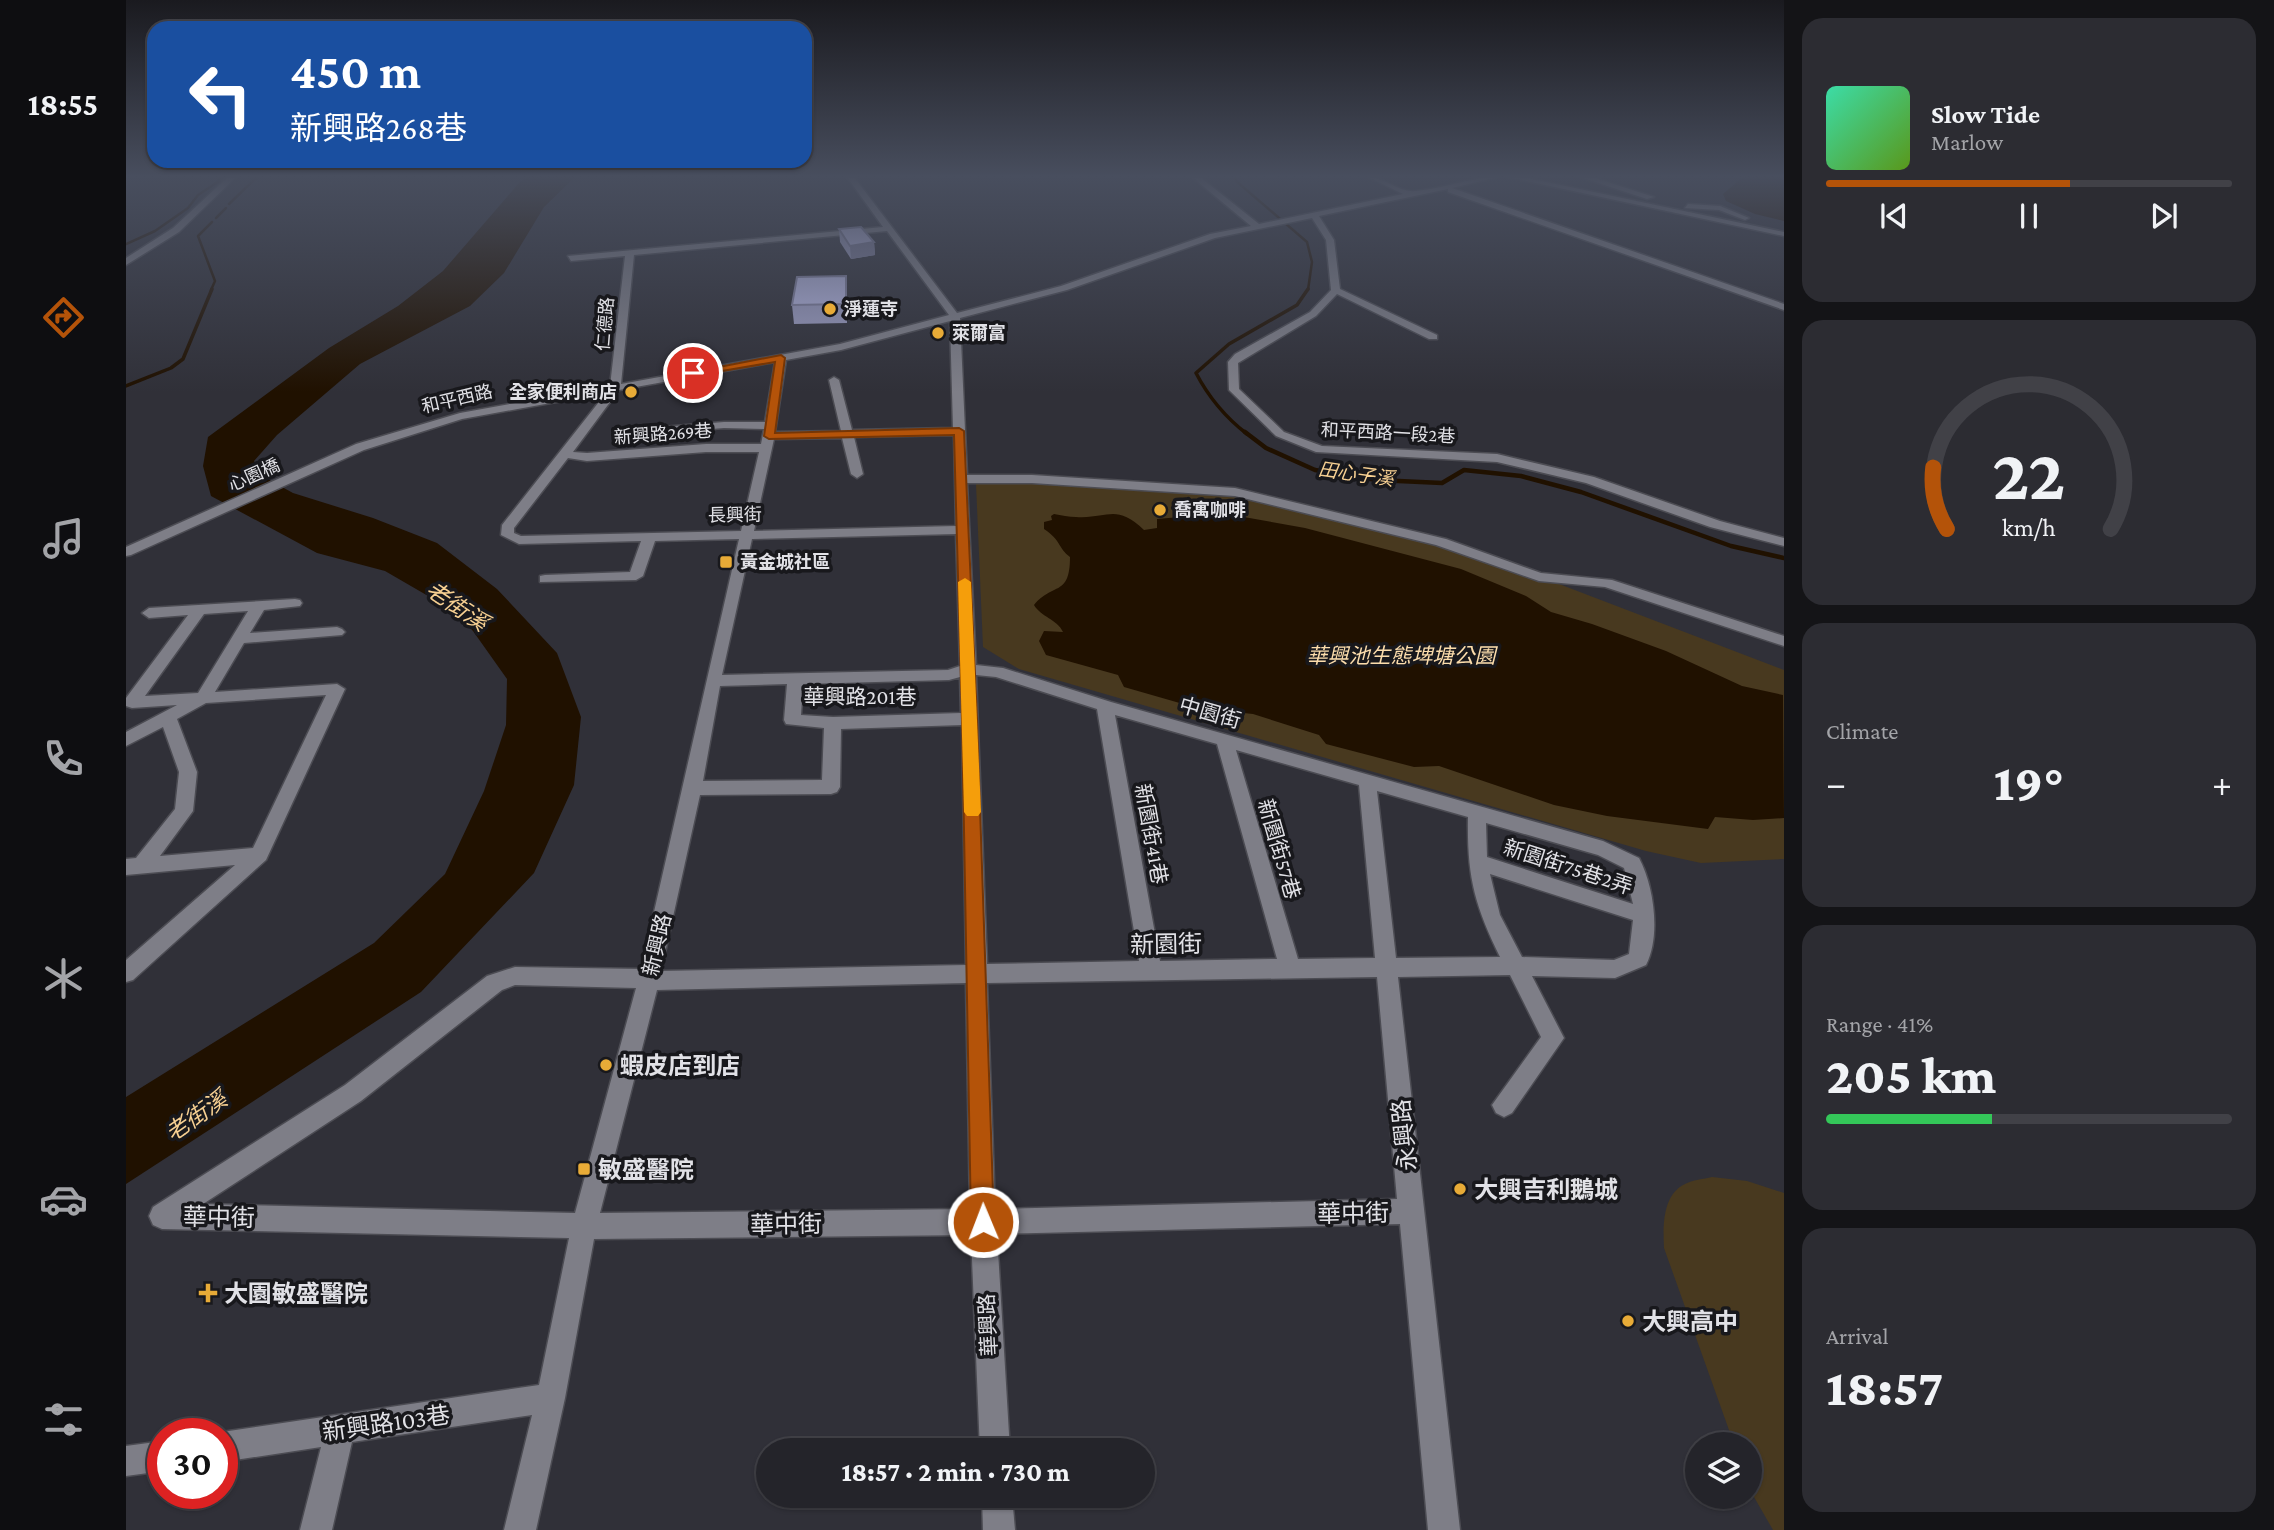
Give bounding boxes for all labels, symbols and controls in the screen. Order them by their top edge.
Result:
text: 450 m [290,44,421,99]
icon: left [175,49,266,140]
text: 18:55 [28,86,98,122]
text: Slow Tide [1931,100,2040,129]
text: 新興路268巷 [290,110,467,146]
text: Marlow [1931,129,2003,155]
icon: previous [1875,197,1913,235]
icon: pause [2010,197,2048,235]
icon: next [2145,197,2183,235]
icon: directions [39,293,88,342]
street label: 仁德路 [593,296,617,352]
place label: 淨蓮寺 [844,299,898,319]
marker: 淨蓮寺 [822,301,838,317]
place label: 萊爾富 [952,323,1006,343]
marker: 萊爾富 [930,325,946,341]
pin [663,343,723,403]
icon: arrive [674,354,712,392]
street label: 和平西路 [420,381,494,417]
place label: 全家便利商店 [509,382,617,402]
marker: 全家便利商店 [623,384,639,400]
street label: 和平西路一段2巷 [1320,419,1456,447]
street label: 新興路269巷 [613,421,713,447]
text: 22 [1992,434,2066,515]
street label: 心園橋 [225,455,283,495]
water label: 田心子溪 [1317,458,1398,490]
place label: 喬寓咖啡 [1174,500,1246,520]
marker: 喬寓咖啡 [1152,502,1168,518]
street label: 長興街 [708,505,762,525]
text: km/h [2002,513,2056,540]
icon: music [39,514,88,563]
place label: 黃金城社區 [740,552,830,572]
marker: 黃金城社區 [718,554,734,570]
water label: 老街溪 [421,576,495,638]
park label: 華興池生態埤塘公園 [1307,644,1498,668]
street label: 華興路201巷 [804,685,916,709]
street label: 中園街 [1176,693,1244,733]
text: Climate [1826,718,1898,744]
icon: phone [39,734,88,783]
text: 19° [1994,753,2064,811]
text: − [1826,762,1846,804]
text: + [2212,762,2232,804]
street label: 新園街41巷 [1130,782,1172,886]
street label: 新園街57巷 [1253,796,1305,902]
street label: 新園街75巷2弄 [1500,835,1636,899]
street label: 新興路 [638,912,676,978]
street label: 新園街 [1130,930,1202,958]
icon: climate [39,954,88,1003]
text: Range · 41% [1826,1011,1933,1037]
text: 205 km [1826,1046,1996,1104]
place label: 蝦皮店到店 [620,1052,740,1079]
marker: 蝦皮店到店 [598,1057,614,1073]
water label: 老街溪 [160,1084,234,1146]
street label: 永興路 [1387,1098,1421,1172]
place label: 敏盛醫院 [598,1156,694,1183]
marker: 敏盛醫院 [576,1161,592,1177]
icon: car [39,1175,88,1224]
place label: 大興吉利鵝城 [1474,1176,1618,1203]
marker: 大興吉利鵝城 [1452,1181,1468,1197]
position arrow [946,1185,1020,1259]
street label: 華中街 [1317,1199,1389,1227]
street label: 華中街 [183,1203,255,1231]
street label: 華中街 [750,1210,822,1238]
place label: 大園敏盛醫院 [224,1280,368,1307]
marker: 大園敏盛醫院 [198,1283,218,1303]
street label: 華興路 [974,1293,1002,1357]
place label: 大興高中 [1642,1308,1738,1335]
marker: 大興高中 [1620,1313,1636,1329]
text: Arrival [1826,1323,1889,1349]
text: 18:57 [1826,1358,1943,1416]
icon: filters [39,1395,88,1444]
street label: 新興路103巷 [320,1401,452,1445]
speed limit sign: 30 [147,1418,238,1509]
map controls [1685,1432,1762,1509]
button: layers [1685,1432,1762,1509]
text: 18:57 · 2 min · 730 m [841,1458,1070,1487]

